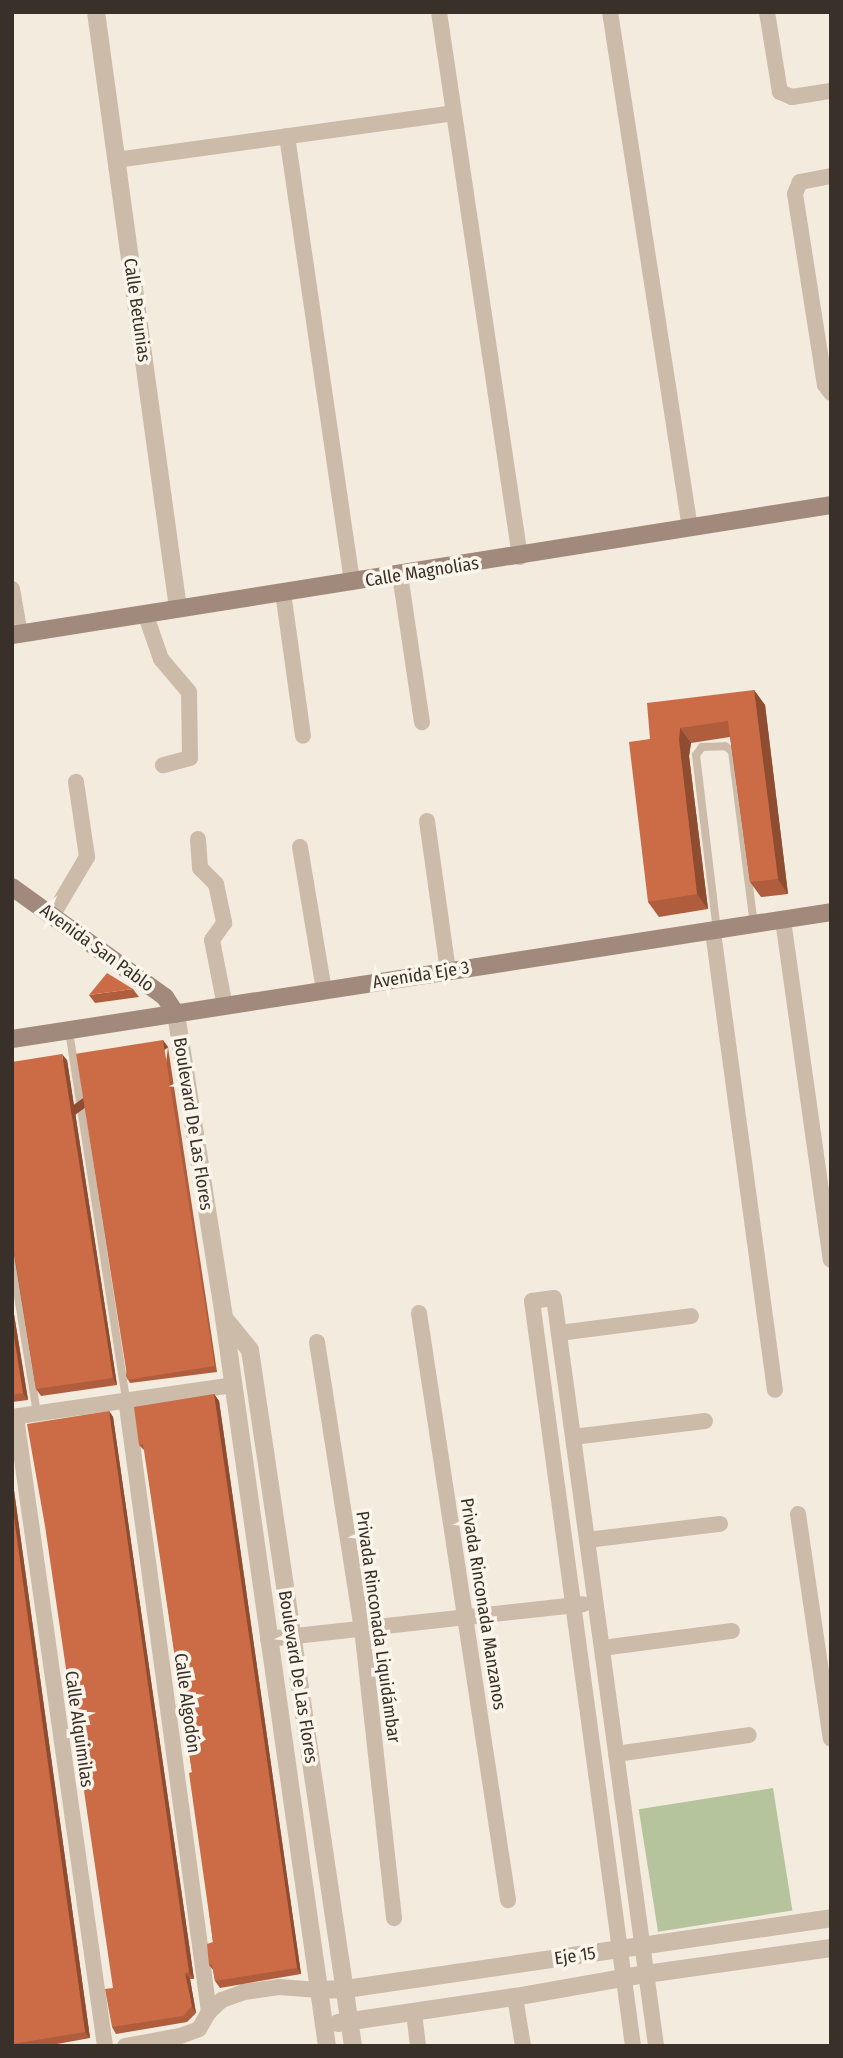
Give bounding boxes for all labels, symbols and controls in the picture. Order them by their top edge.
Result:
street label: Calle Betunias [119,257,155,363]
street label: Calle Magnolias [364,552,480,592]
street label: Avenida San Pablo [36,899,158,997]
street label: Avenida Eje 3 [371,957,471,993]
street label: Boulevard De Las Flores [169,1036,217,1212]
street label: Privada Rinconada Manzanos [456,1496,510,1712]
street label: Privada Rinconada Liquidámbar [351,1510,405,1744]
street label: Boulevard De Las Flores [274,1589,322,1765]
street label: Calle Algodón [169,1652,205,1754]
street label: Calle Alquimilas [60,1669,98,1789]
street label: Eje 15 [553,1942,597,1970]

